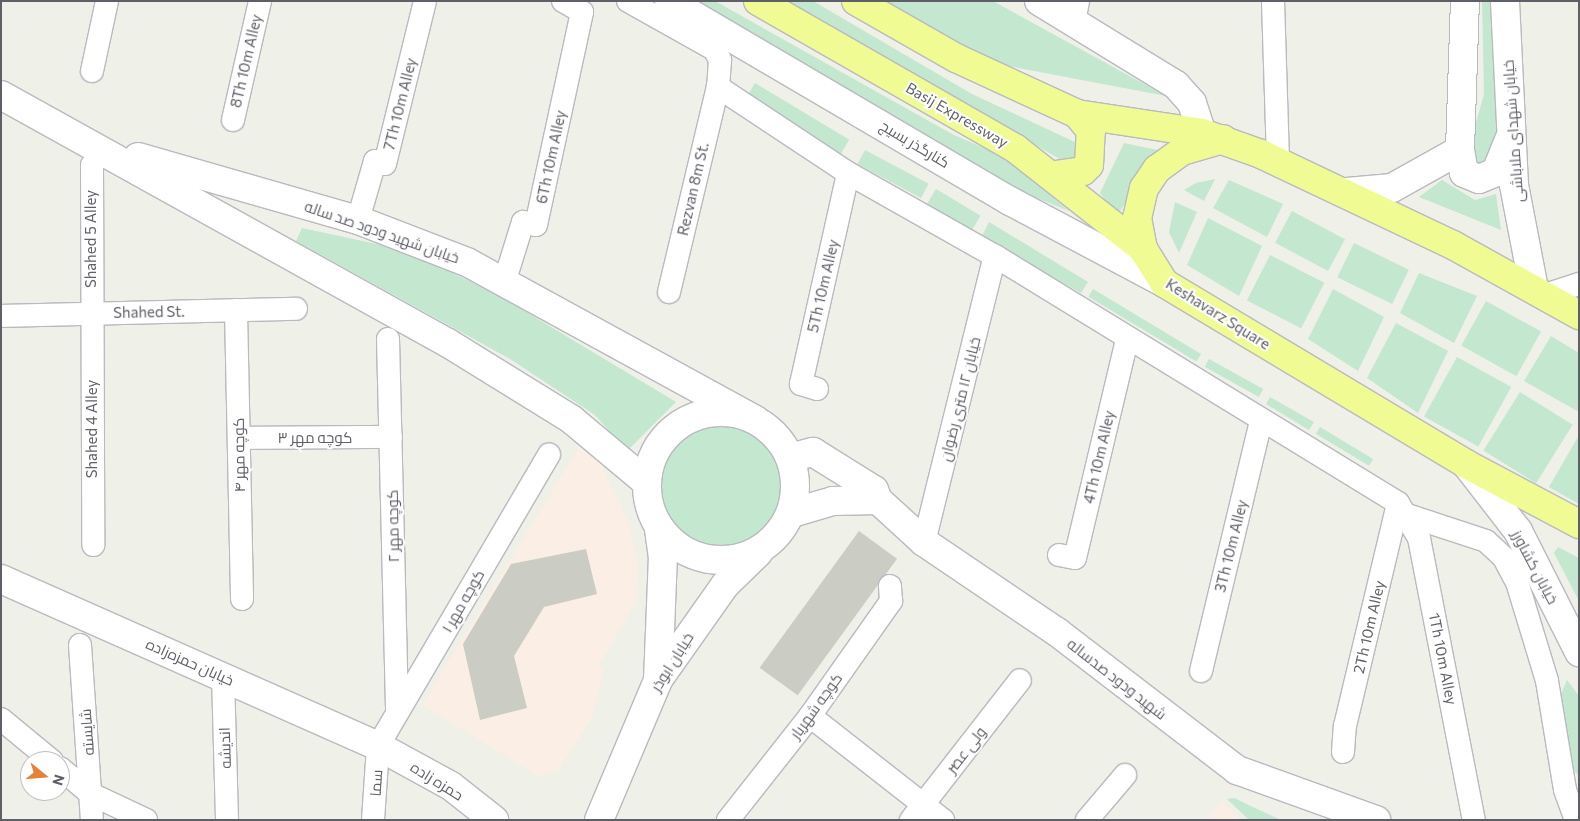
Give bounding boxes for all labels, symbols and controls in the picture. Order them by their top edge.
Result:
street label: 8Th 10m Alley [227,13,265,109]
street label: 7Th 10m Alley [380,56,420,152]
street label: خیابان شهدای ملاباشی [1499,59,1527,203]
street label: Basij Expressway [903,78,1011,152]
street label: 6Th 10m Alley [532,109,570,205]
street label: کنارگذر بسیج [877,116,953,172]
street label: Rezvan 8m St. [674,141,712,237]
street label: Shahed 5 Alley [82,190,100,288]
street label: خیابان شهید ودود صد ساله [302,197,462,267]
street label: 5Th 10m Alley [804,238,842,334]
street label: Keshavarz Square [1162,275,1274,353]
street label: Shahed St. [113,302,185,322]
street label: خیابان ۱۲ متری رضوان [936,335,984,463]
street label: Shahed 4 Alley [83,380,101,478]
street label: 4Th 10m Alley [1080,409,1118,505]
street label: کوچه مهر ۴ [229,417,249,493]
street label: کوچه مهر ۳ [278,429,352,447]
street label: کوچه مهر ۲ [383,489,403,563]
street label: 3Th 10m Alley [1211,498,1251,594]
street label: خیابان کشاورز [1508,527,1562,607]
street label: کوچه مهر ۱ [438,566,488,636]
street label: 2Th 10m Alley [1350,579,1388,675]
street label: 1Th 10m Alley [1425,612,1461,706]
street label: خیابان ابوذر [647,629,697,695]
street label: خیابان حمزه‌زاده [143,635,237,689]
street label: شهید ودود صدساله [1064,635,1170,723]
street label: کوچه شهریار [786,670,846,742]
street label: شایسته [76,708,98,756]
street label: ولی عصر [942,723,990,777]
street label: اندیشه [215,727,235,769]
north arrow [20,751,70,801]
street label: حمزه زاده [407,758,467,804]
street label: سما [366,769,386,797]
text: N [49,773,69,788]

